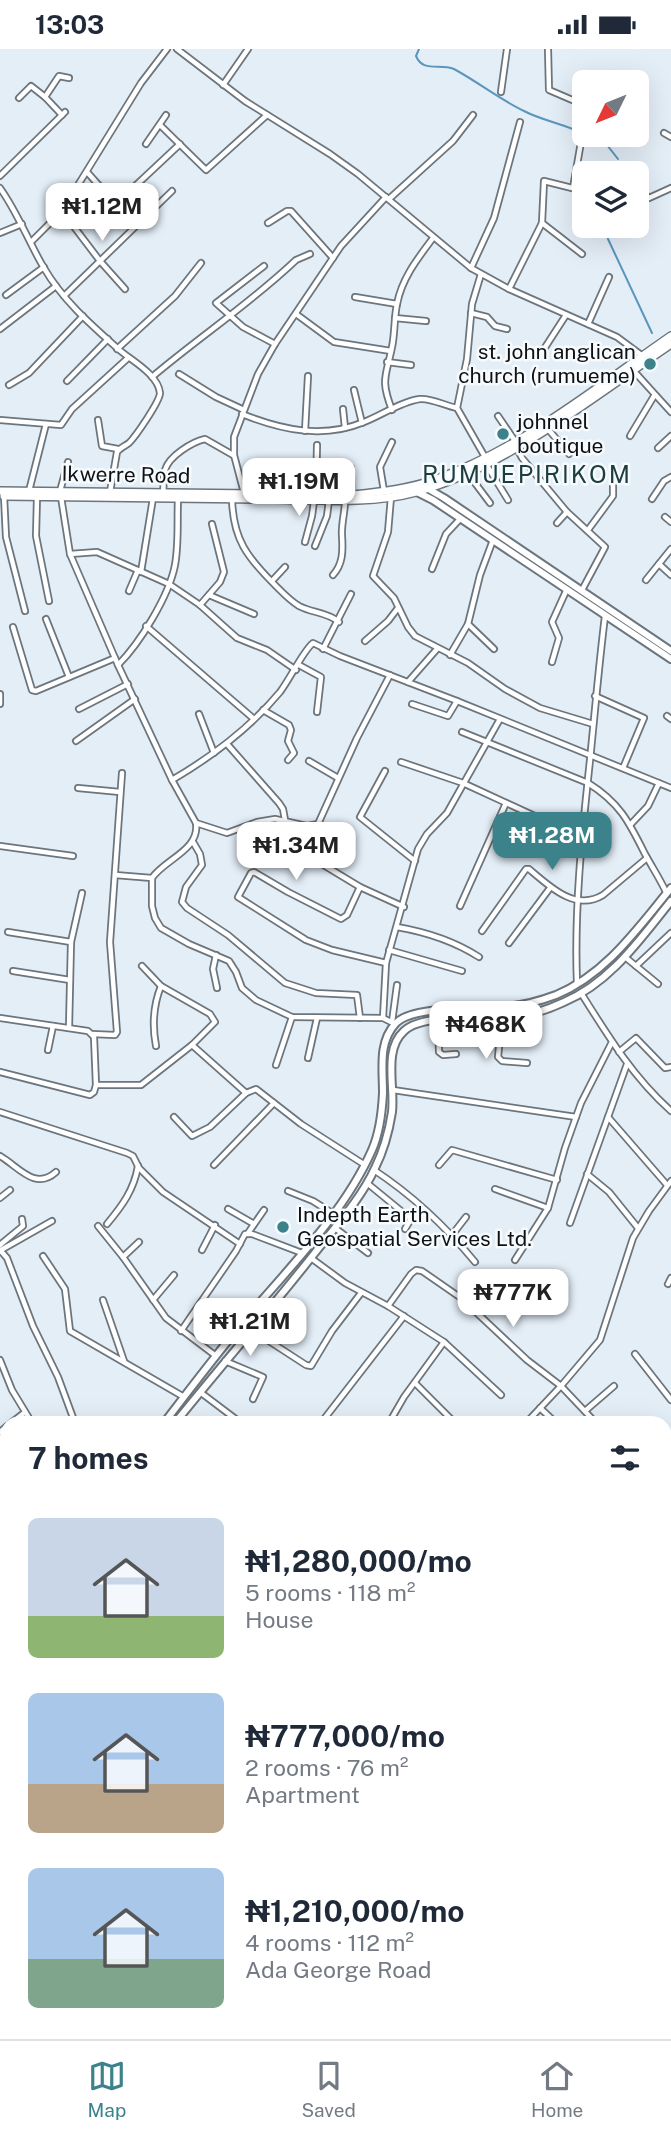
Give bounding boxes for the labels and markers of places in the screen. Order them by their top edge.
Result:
pin: ₦1.12M [45,183,159,243]
place label: st. john anglican church (rumueme) [458,339,636,388]
marker: st. john anglican church (rumueme) [642,356,658,372]
place label: johnnel boutique [516,409,604,458]
marker: johnnel boutique [495,426,511,442]
pin: ₦1.19M [242,459,356,518]
pin: ₦1.28M [495,813,609,872]
pin: ₦1.34M [239,823,353,882]
pin: ₦468K [437,1002,535,1061]
place label: Indepth Earth Geospatial Services Ltd. [297,1202,532,1251]
marker: Indepth Earth Geospatial Services Ltd. [275,1219,291,1235]
pin: ₦777K [464,1269,562,1329]
pin: ₦1.21M [193,1299,307,1358]

